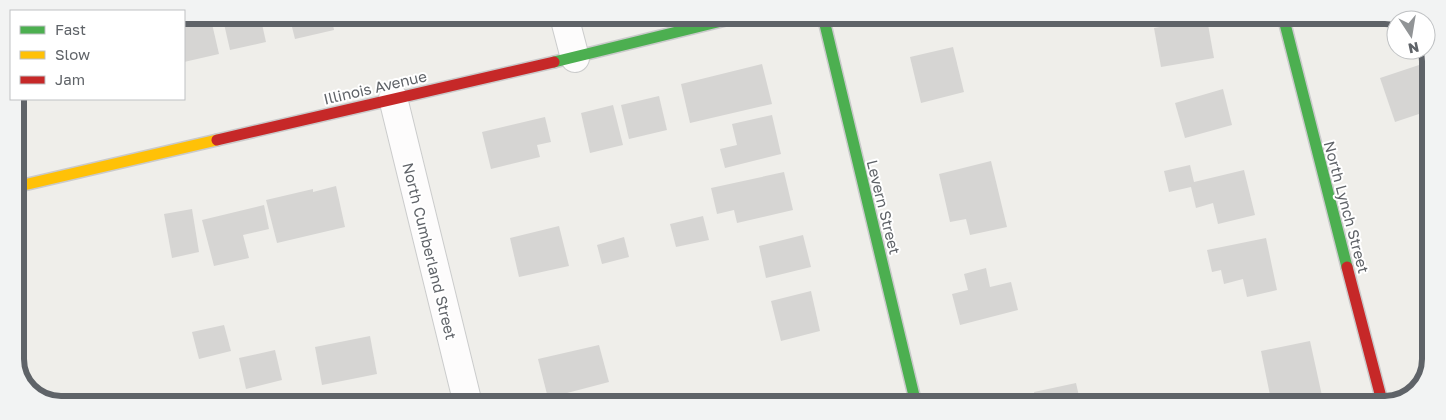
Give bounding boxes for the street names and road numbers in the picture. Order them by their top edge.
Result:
street label: Illinois Avenue [322,66,429,108]
street label: North Lynch Street [1321,139,1373,275]
street label: Levern Street [864,158,904,256]
street label: North Cumberland Street [399,161,461,341]

